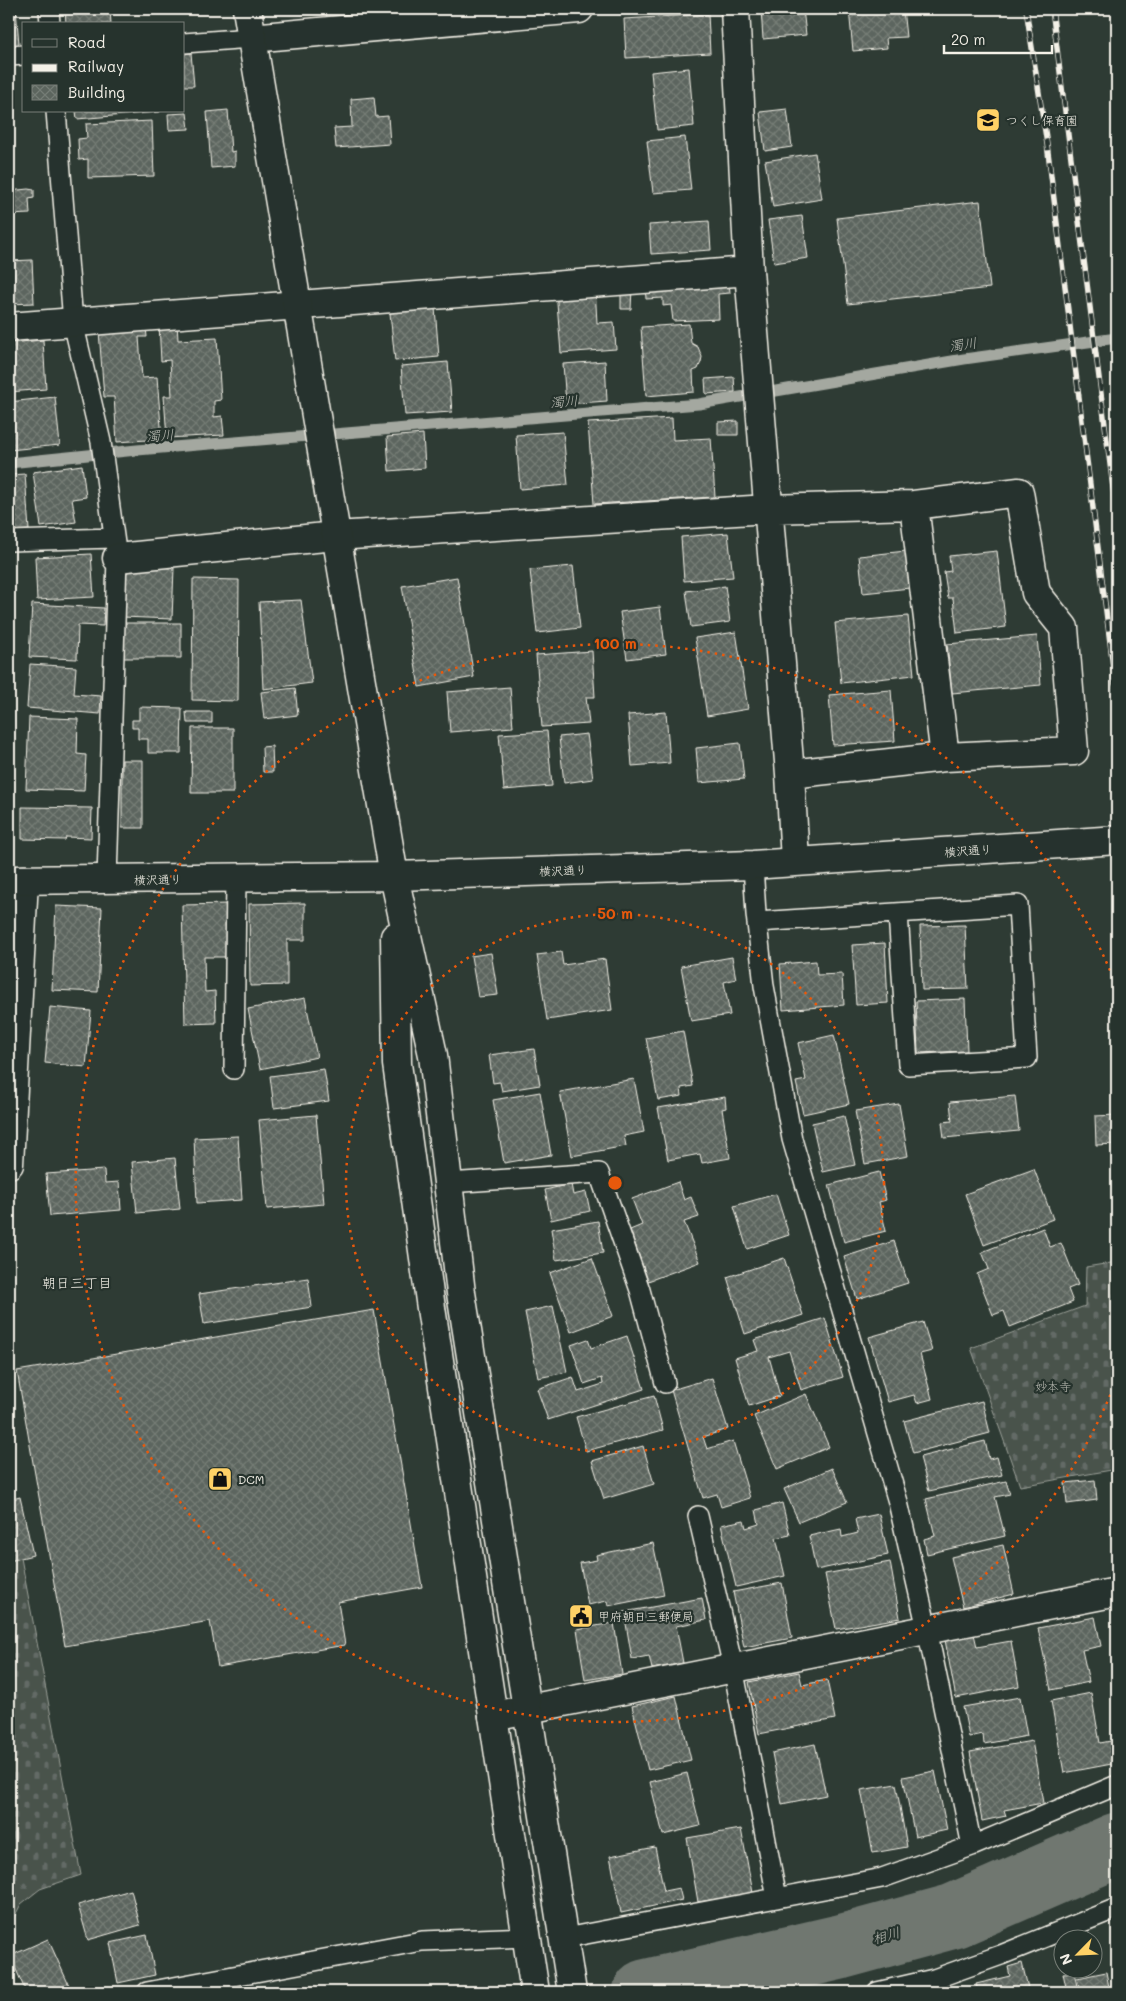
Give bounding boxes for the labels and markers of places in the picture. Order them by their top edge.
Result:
school or university icon: つくし保育園 [975,107,1001,133]
place label: つくし保育園 [1006,112,1078,128]
centre of rings [606,1174,624,1192]
shop icon: DCM [207,1466,233,1492]
place label: DCM [238,1471,264,1487]
public building icon: 甲府朝日三郵便局 [568,1603,594,1629]
place label: 甲府朝日三郵便局 [598,1608,694,1624]

